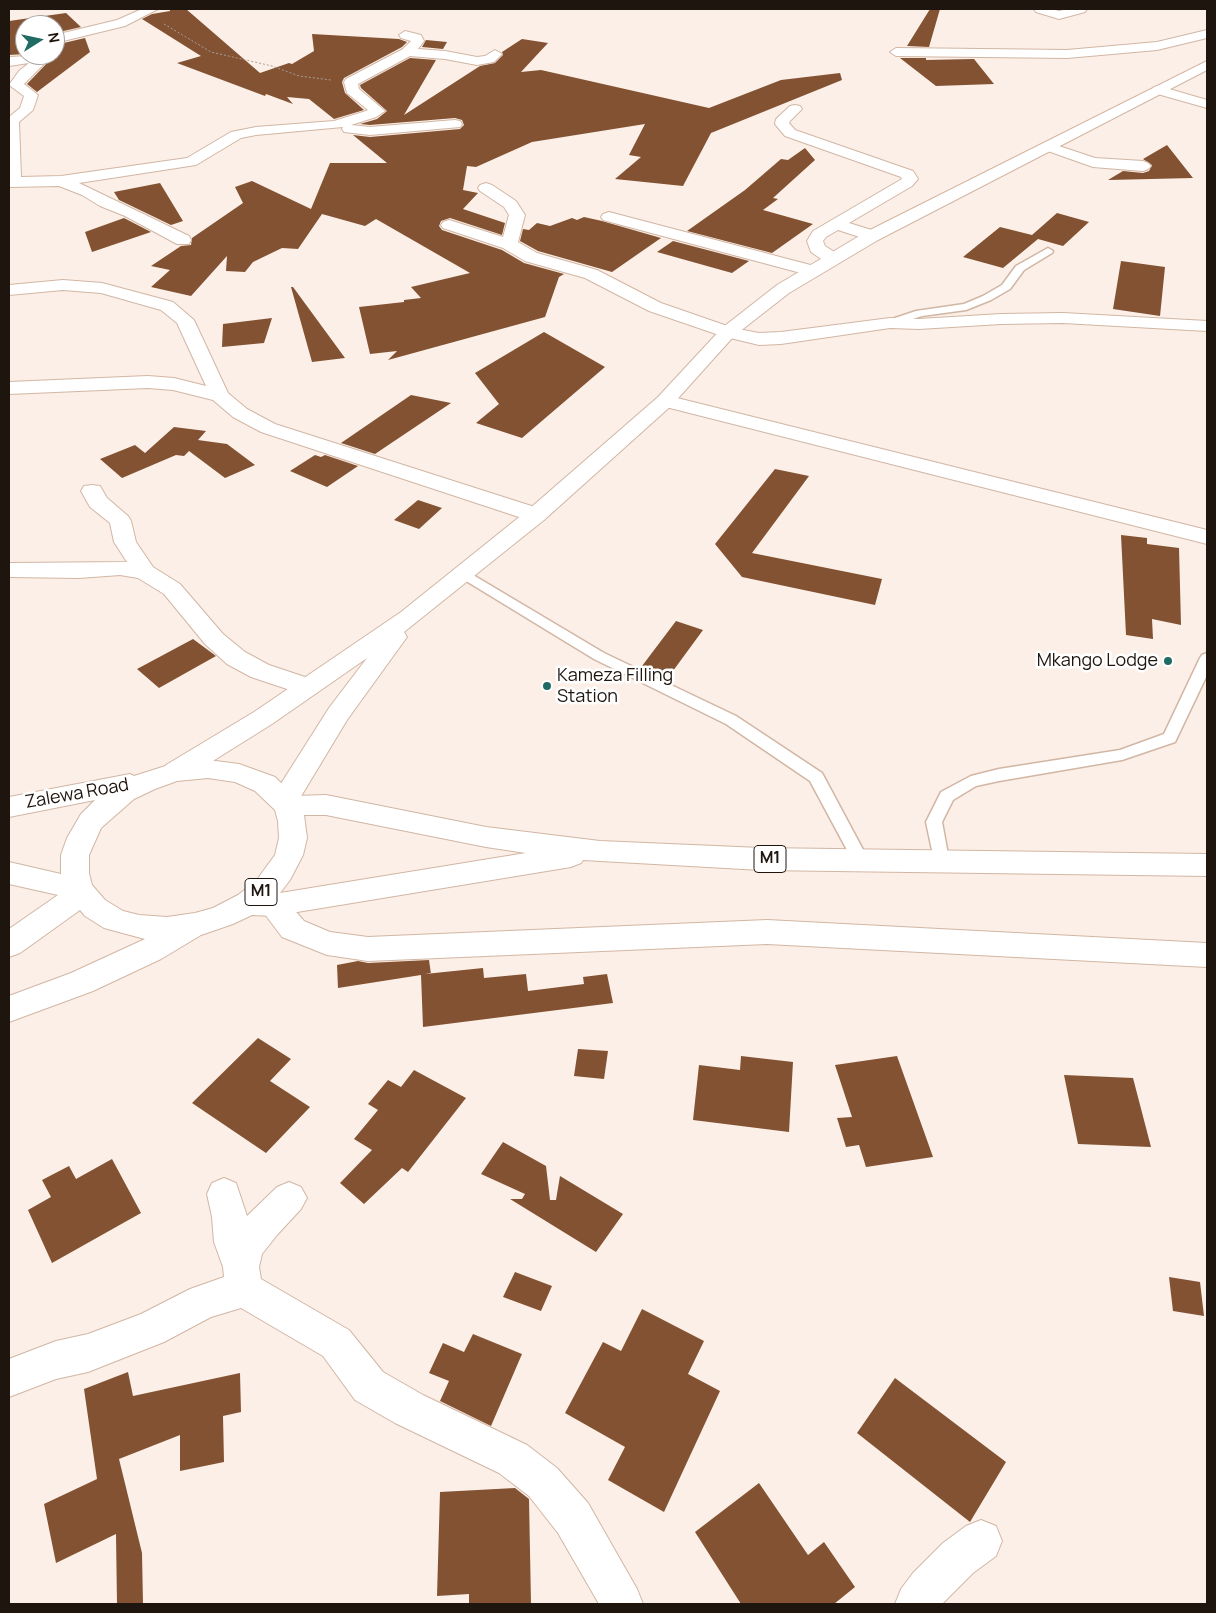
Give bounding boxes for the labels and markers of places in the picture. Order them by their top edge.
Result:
place label: Mkango Lodge [1037,650,1158,672]
marker: Mkango Lodge [1162,655,1174,667]
place label: Kameza Filling Station [557,665,673,708]
marker: Kameza Filling Station [541,680,553,692]

